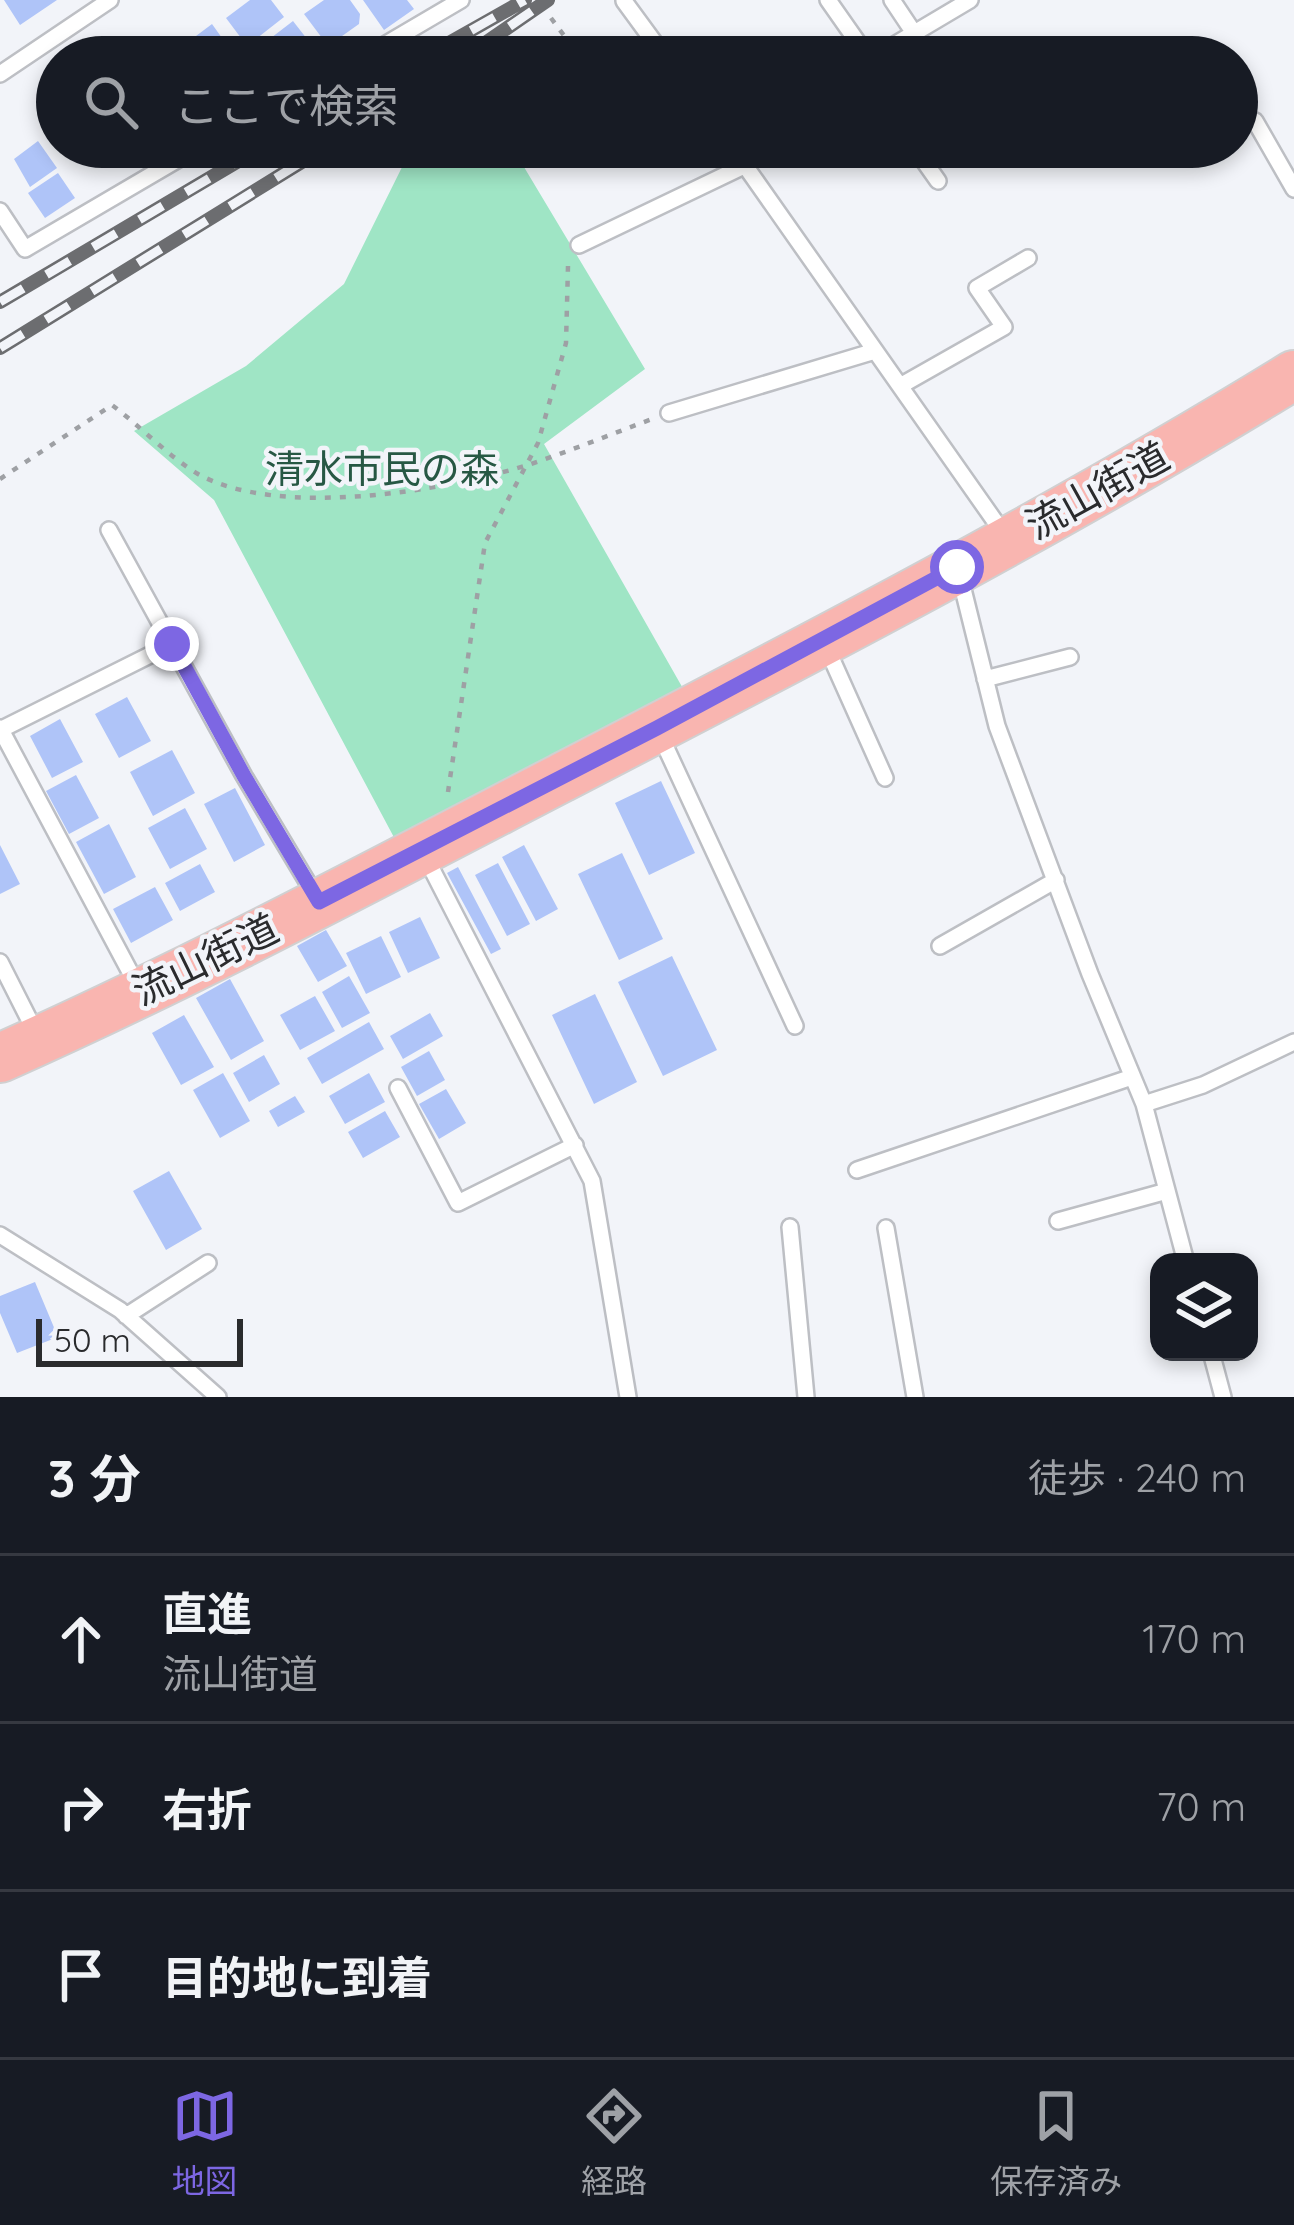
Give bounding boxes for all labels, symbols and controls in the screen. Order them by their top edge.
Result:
search box [36,36,1258,168]
icon: search [78,69,144,135]
text: ここで検索 [174,77,399,133]
street label: 流山街道 [1017,431,1177,549]
park label: 清水市民の森 [265,444,499,493]
route start [930,540,984,594]
route end [145,617,199,671]
street label: 流山街道 [124,903,286,1015]
map controls [1150,1253,1258,1361]
button: layers [1150,1253,1258,1361]
scale bar [36,1313,243,1366]
text: 50 m [54,1319,131,1360]
text: 3 分 [48,1446,141,1510]
text: 徒歩 · 240 m [1028,1453,1246,1502]
text: 直進 [162,1585,252,1641]
icon: ahead [48,1606,114,1672]
text: 170 m [1142,1614,1246,1663]
text: 流山街道 [162,1649,318,1698]
icon: right [48,1774,114,1840]
text: 右折 [162,1781,252,1837]
text: 70 m [1157,1782,1246,1831]
icon: arrive [48,1942,114,2008]
text: 目的地に到着 [162,1949,432,2005]
tab: 地図 [172,2083,238,2203]
tab: 経路 [581,2083,647,2203]
tab: 保存済み [990,2083,1122,2203]

